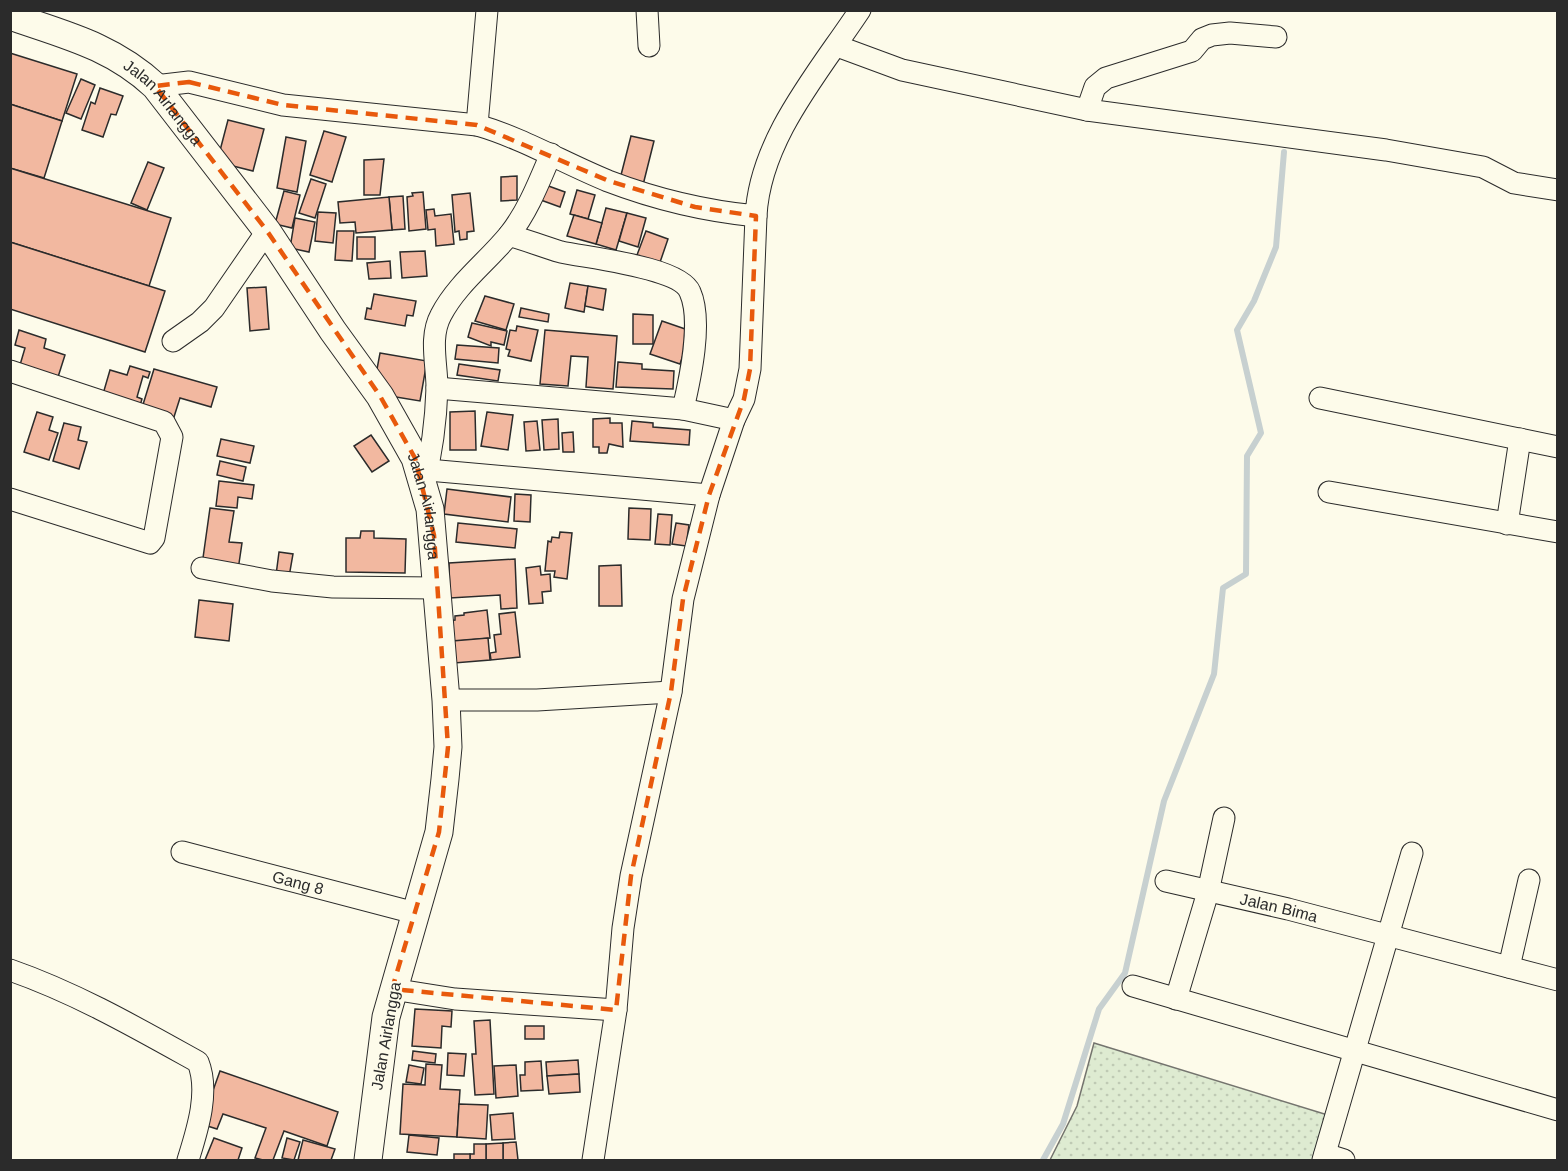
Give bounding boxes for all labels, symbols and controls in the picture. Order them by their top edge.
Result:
street label: Jalan Airlangga [121,56,206,148]
street label: Jalan Airlangga [405,449,443,560]
street label: Gang 8 [271,868,326,897]
street label: Jalan Bima [1239,890,1320,925]
street label: Jalan Airlangga [368,981,404,1091]

